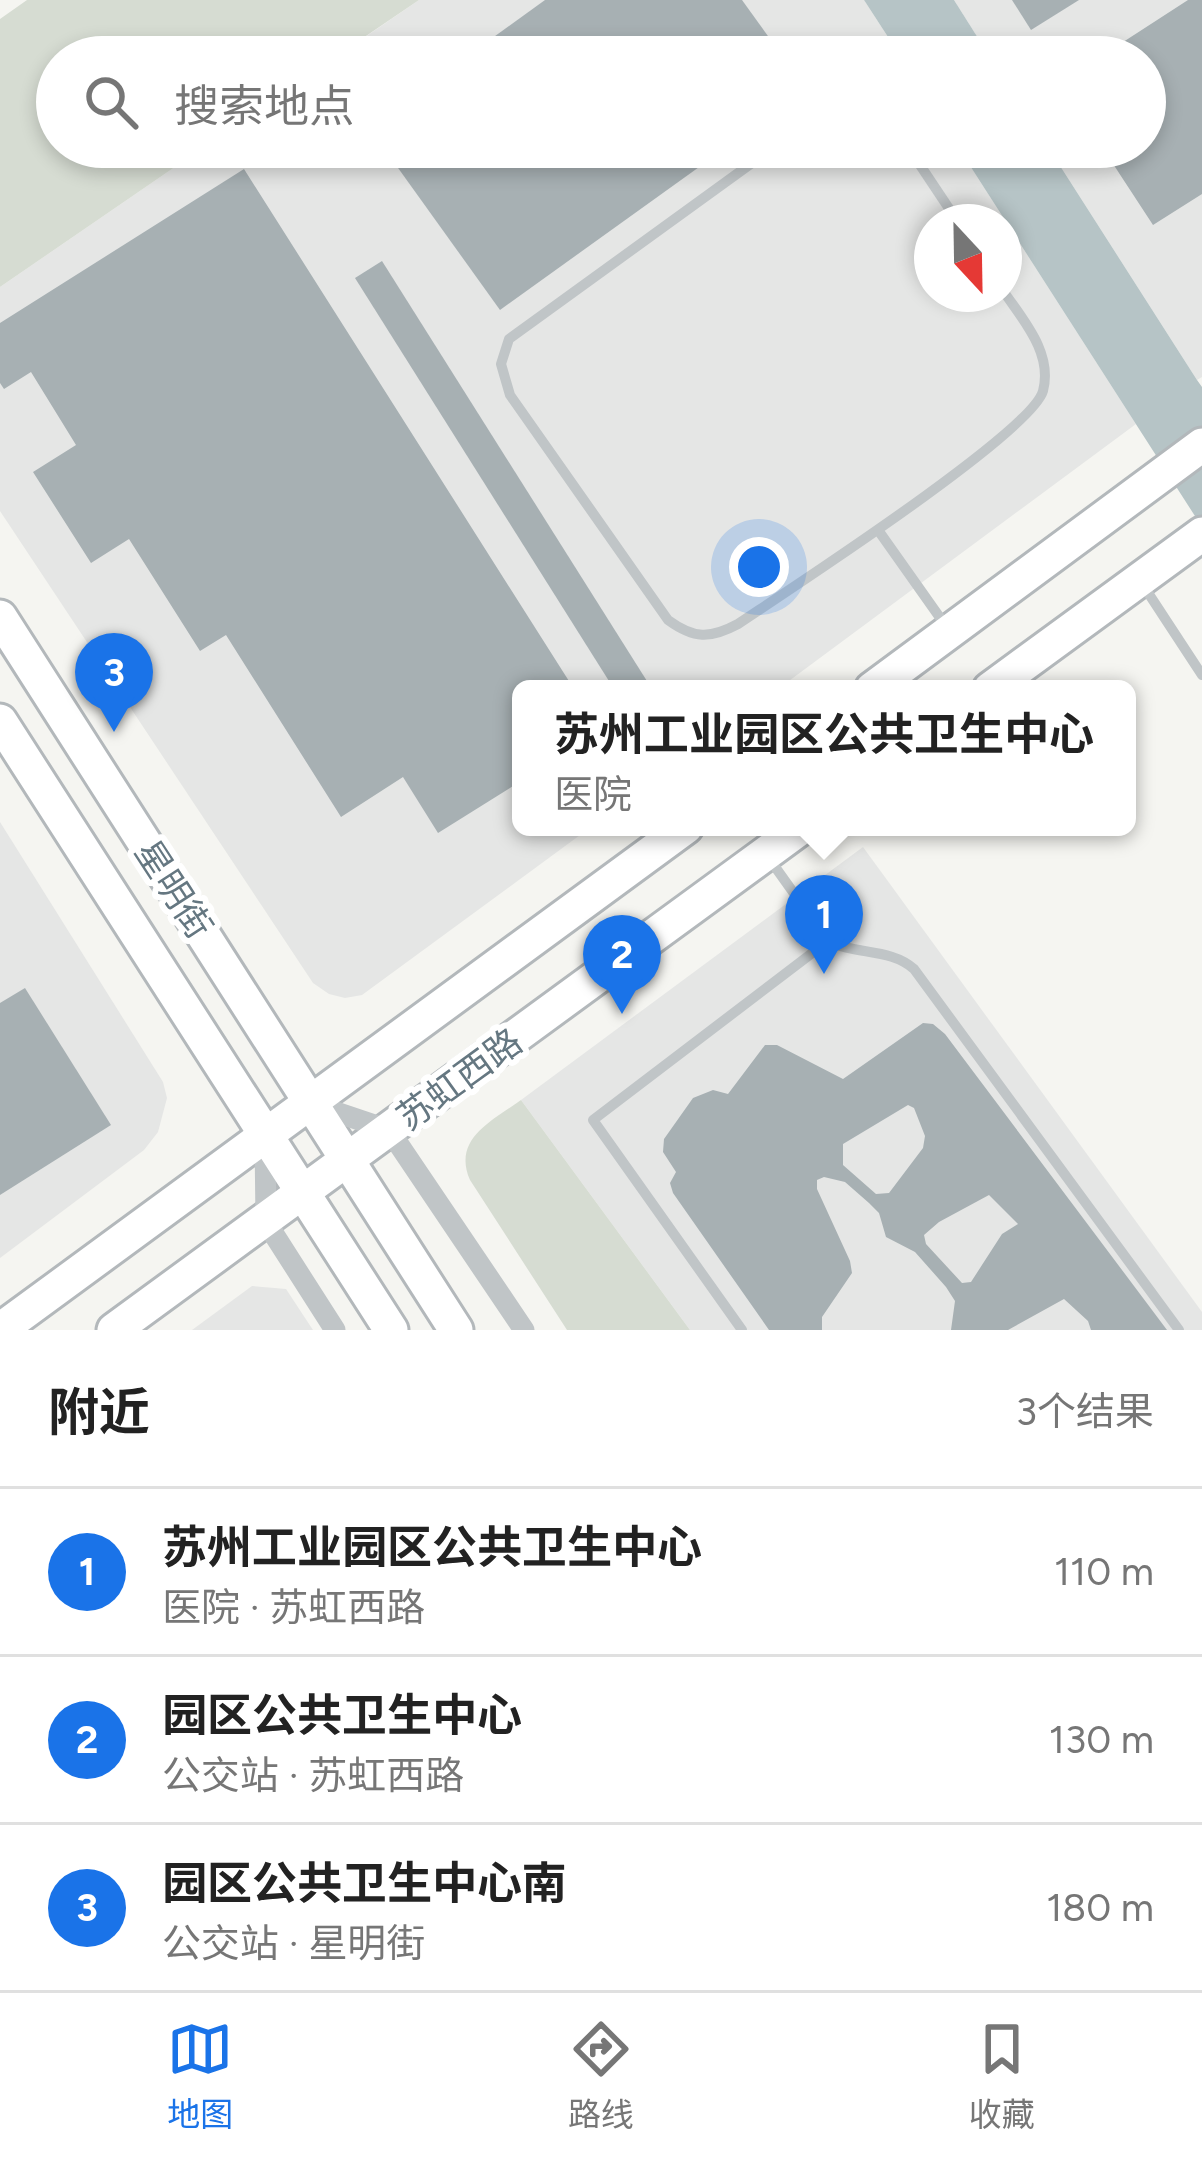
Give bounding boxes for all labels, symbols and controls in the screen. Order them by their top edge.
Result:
search box [36,36,1166,168]
icon: search [78,69,144,135]
text: 搜索地点 [174,79,354,133]
north arrow [914,204,1022,312]
your location [729,537,789,597]
pin: 3 [75,633,153,732]
popup [512,680,1136,836]
text: 苏州工业园区公共卫生中心 [554,707,1094,761]
text: 医院 [554,771,632,818]
street label: 星明街 [126,832,221,946]
pin: 1 [785,875,863,974]
pin: 2 [583,915,661,1014]
street label: 苏虹西路 [388,1020,530,1139]
text: 附近 [48,1382,150,1443]
text: 3个结果 [1016,1388,1154,1435]
text: 苏州工业园区公共卫生中心 [162,1520,702,1574]
text: 1 [79,1548,95,1595]
text: 110 m [1054,1548,1154,1595]
text: 医院 · 苏虹西路 [162,1584,425,1631]
text: 园区公共卫生中心 [162,1688,522,1742]
text: 2 [76,1716,98,1763]
text: 130 m [1049,1716,1154,1763]
text: 公交站 · 苏虹西路 [162,1752,464,1799]
text: 园区公共卫生中心南 [162,1856,567,1910]
text: 3 [76,1884,98,1931]
text: 180 m [1046,1884,1154,1931]
text: 公交站 · 星明街 [162,1920,425,1967]
tab: 地图 [167,2016,233,2136]
tab: 路线 [568,2016,634,2136]
tab: 收藏 [969,2016,1035,2136]

